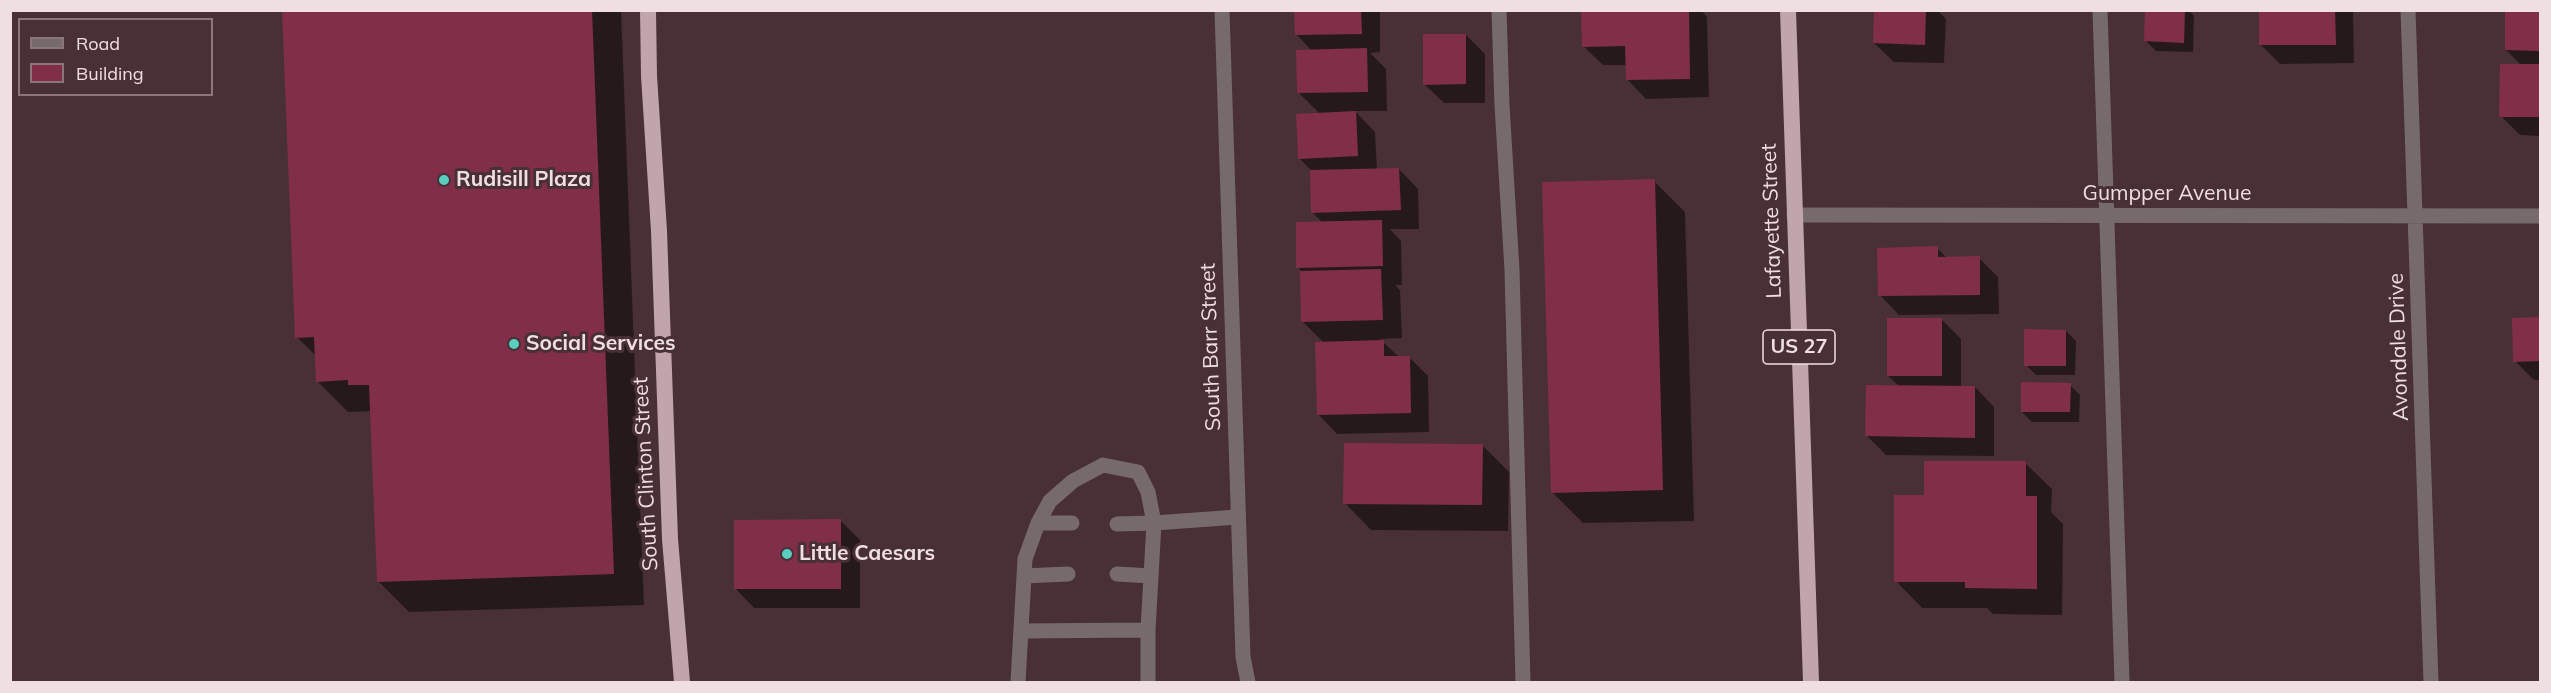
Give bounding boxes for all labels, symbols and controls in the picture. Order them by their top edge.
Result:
legend [18,18,213,96]
text: Road [76,32,120,55]
text: Building [76,62,144,85]
street label: Lafayette Street [1757,143,1787,299]
place label: Rudisill Plaza [456,167,591,193]
marker: Rudisill Plaza [437,173,451,187]
street label: Gumpper Avenue [2083,181,2251,207]
street label: South Barr Street [1195,263,1227,431]
street label: Avondale Drive [2384,273,2414,421]
road number: US 27 [1763,330,1835,364]
place label: Social Services [526,331,676,357]
marker: Social Services [507,337,521,351]
street label: South Clinton Street [628,376,664,572]
place label: Little Caesars [799,541,935,567]
marker: Little Caesars [780,547,794,561]

